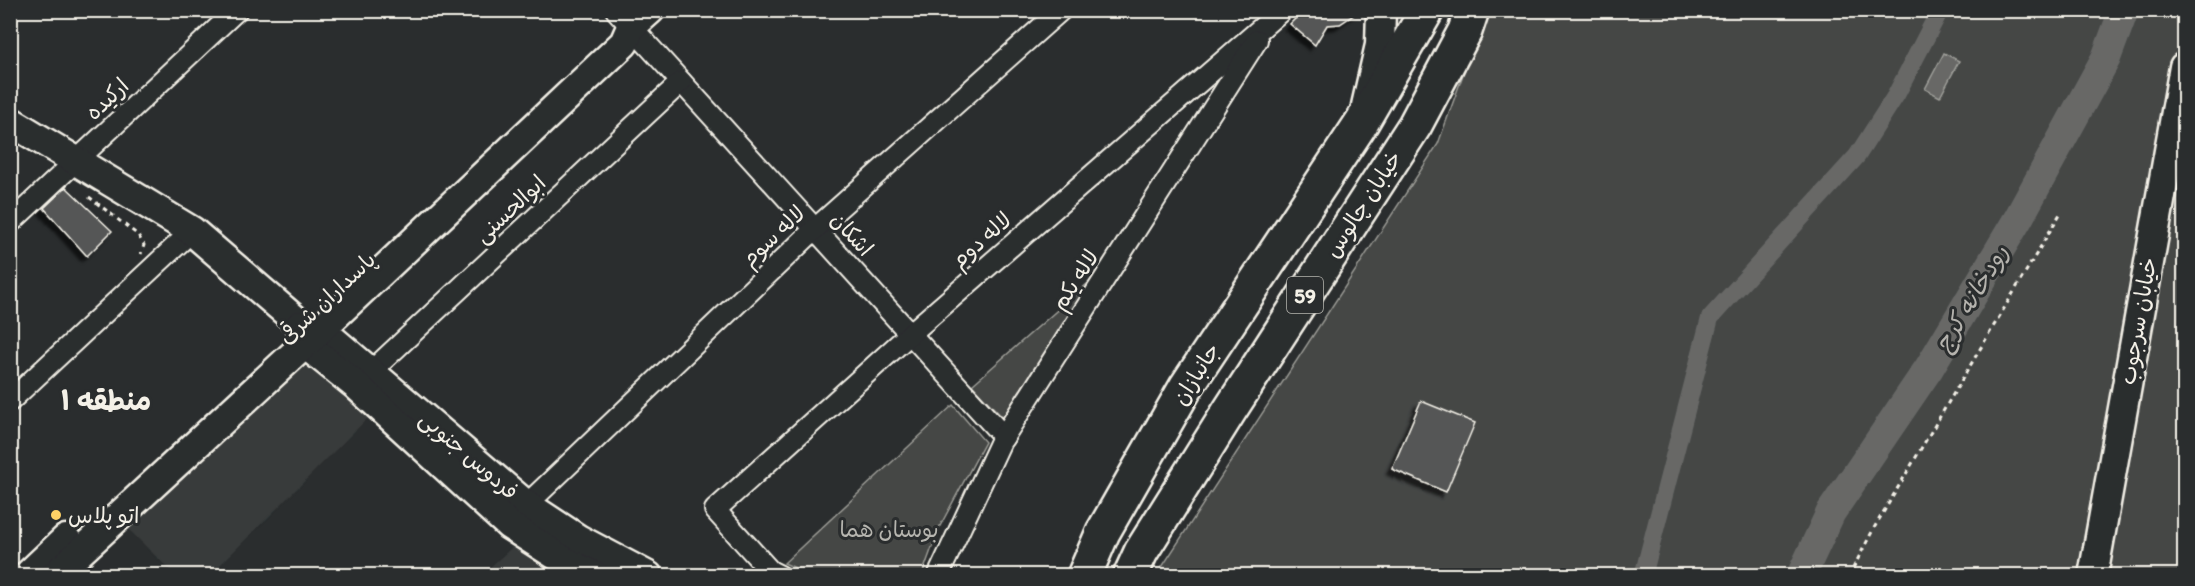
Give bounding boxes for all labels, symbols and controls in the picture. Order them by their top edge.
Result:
street label: ارکیده [80,72,134,126]
street label: خیابان چالوس [1319,146,1408,263]
street label: ابوالحسنی [469,169,552,249]
street label: لاله سوم [735,200,813,275]
street label: اشکان [825,206,879,262]
street label: لاله دوم [945,206,1019,277]
water label: رودخانه کرج [1928,239,2016,358]
street label: لاله یکم [1045,245,1107,317]
street label: پاسداران شرقی [273,246,382,351]
street label: خیابان سرجوب [2114,255,2162,387]
road number: 59 [1287,277,1323,313]
street label: جانبازان [1166,338,1226,410]
district label: منطقه ۱ [61,383,151,417]
street label: فردوس جنوبی [414,405,524,506]
place label: اتو پلاس [68,502,140,530]
marker: اتو پلاس [49,508,63,522]
park label: بوستان هما [839,516,939,543]

